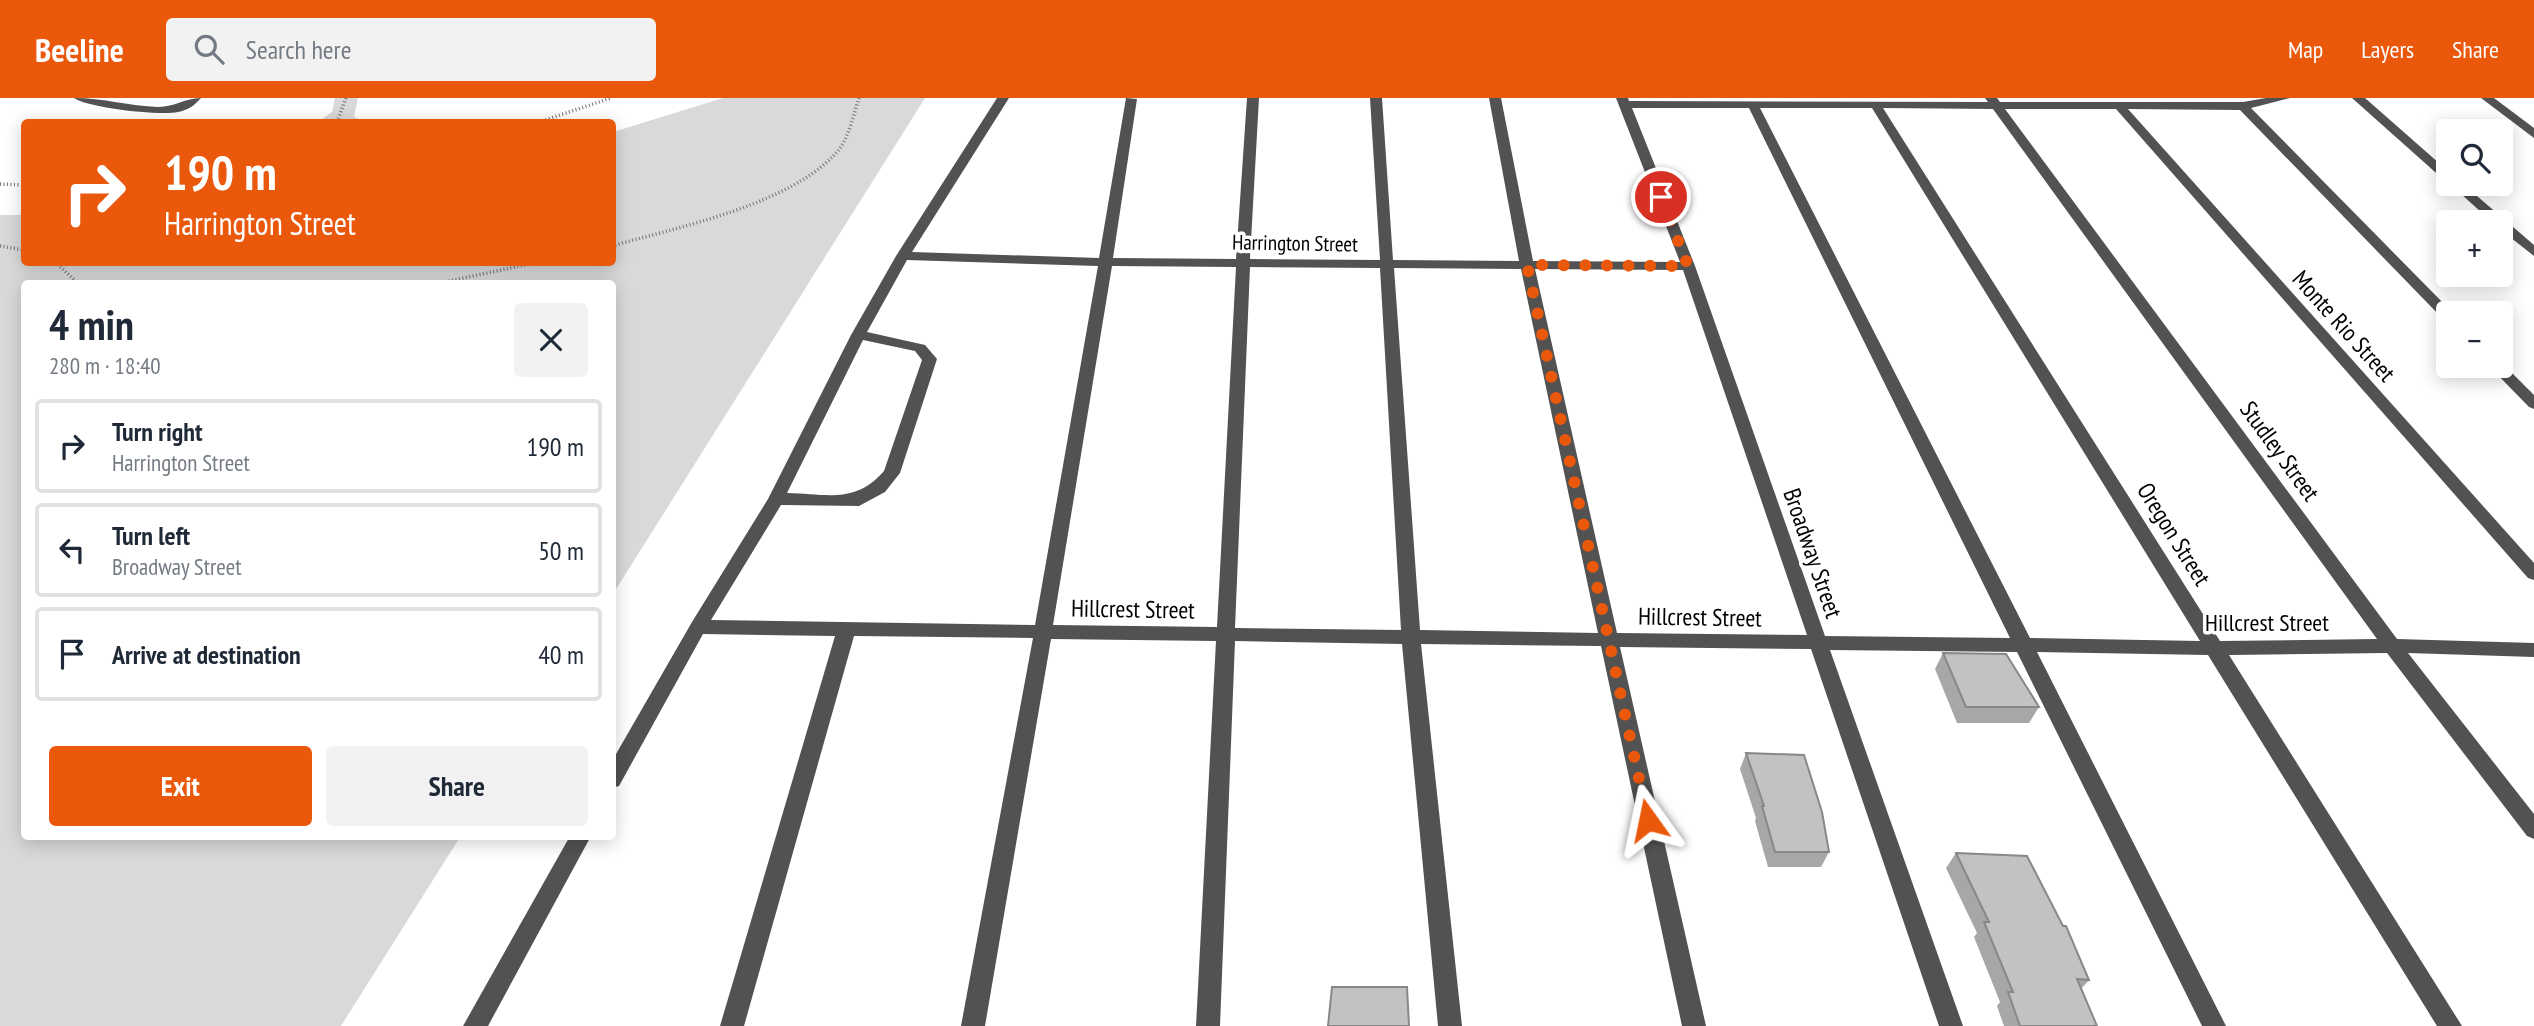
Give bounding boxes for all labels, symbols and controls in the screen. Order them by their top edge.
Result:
search box [166,18,656,81]
text: Beeline [35,28,124,71]
icon: search [190,30,228,68]
text: Search here [246,33,351,66]
text: Map [2288,34,2323,65]
text: Layers [2361,34,2414,65]
text: Share [2452,34,2499,65]
map controls [2436,119,2513,378]
button: search [2436,119,2513,196]
text: 190 m [164,140,277,204]
icon: right [49,147,140,238]
pin [1631,167,1691,227]
icon: arrive [1642,178,1680,216]
text: Harrington Street [164,202,356,244]
button: + [2436,210,2513,287]
street label: Harrington Street [1232,228,1358,258]
street label: Monte Rio Street [2286,264,2402,388]
text: 4 min [49,297,134,352]
button: − [2436,301,2513,378]
button: close [514,303,588,377]
text: 280 m · 18:40 [49,351,161,380]
street label: Studley Street [2233,395,2327,507]
text: Turn right [112,415,203,448]
icon: right [53,427,91,465]
text: 190 m [526,430,584,463]
text: Harrington Street [112,448,250,477]
street label: Oregon Street [2130,477,2218,592]
street label: Broadway Street [1776,484,1850,622]
text: Turn left [112,519,190,552]
icon: left [53,531,91,569]
text: 50 m [538,534,584,567]
text: Broadway Street [112,552,241,581]
street label: Hillcrest Street [1071,592,1196,626]
street label: Hillcrest Street [1638,600,1763,634]
street label: Hillcrest Street [2205,607,2329,638]
icon: arrive [53,635,91,673]
text: Arrive at destination [112,638,301,671]
text: 40 m [538,638,584,671]
button: Exit [49,746,312,826]
button: Share [326,746,588,826]
position arrow [1611,783,1685,857]

